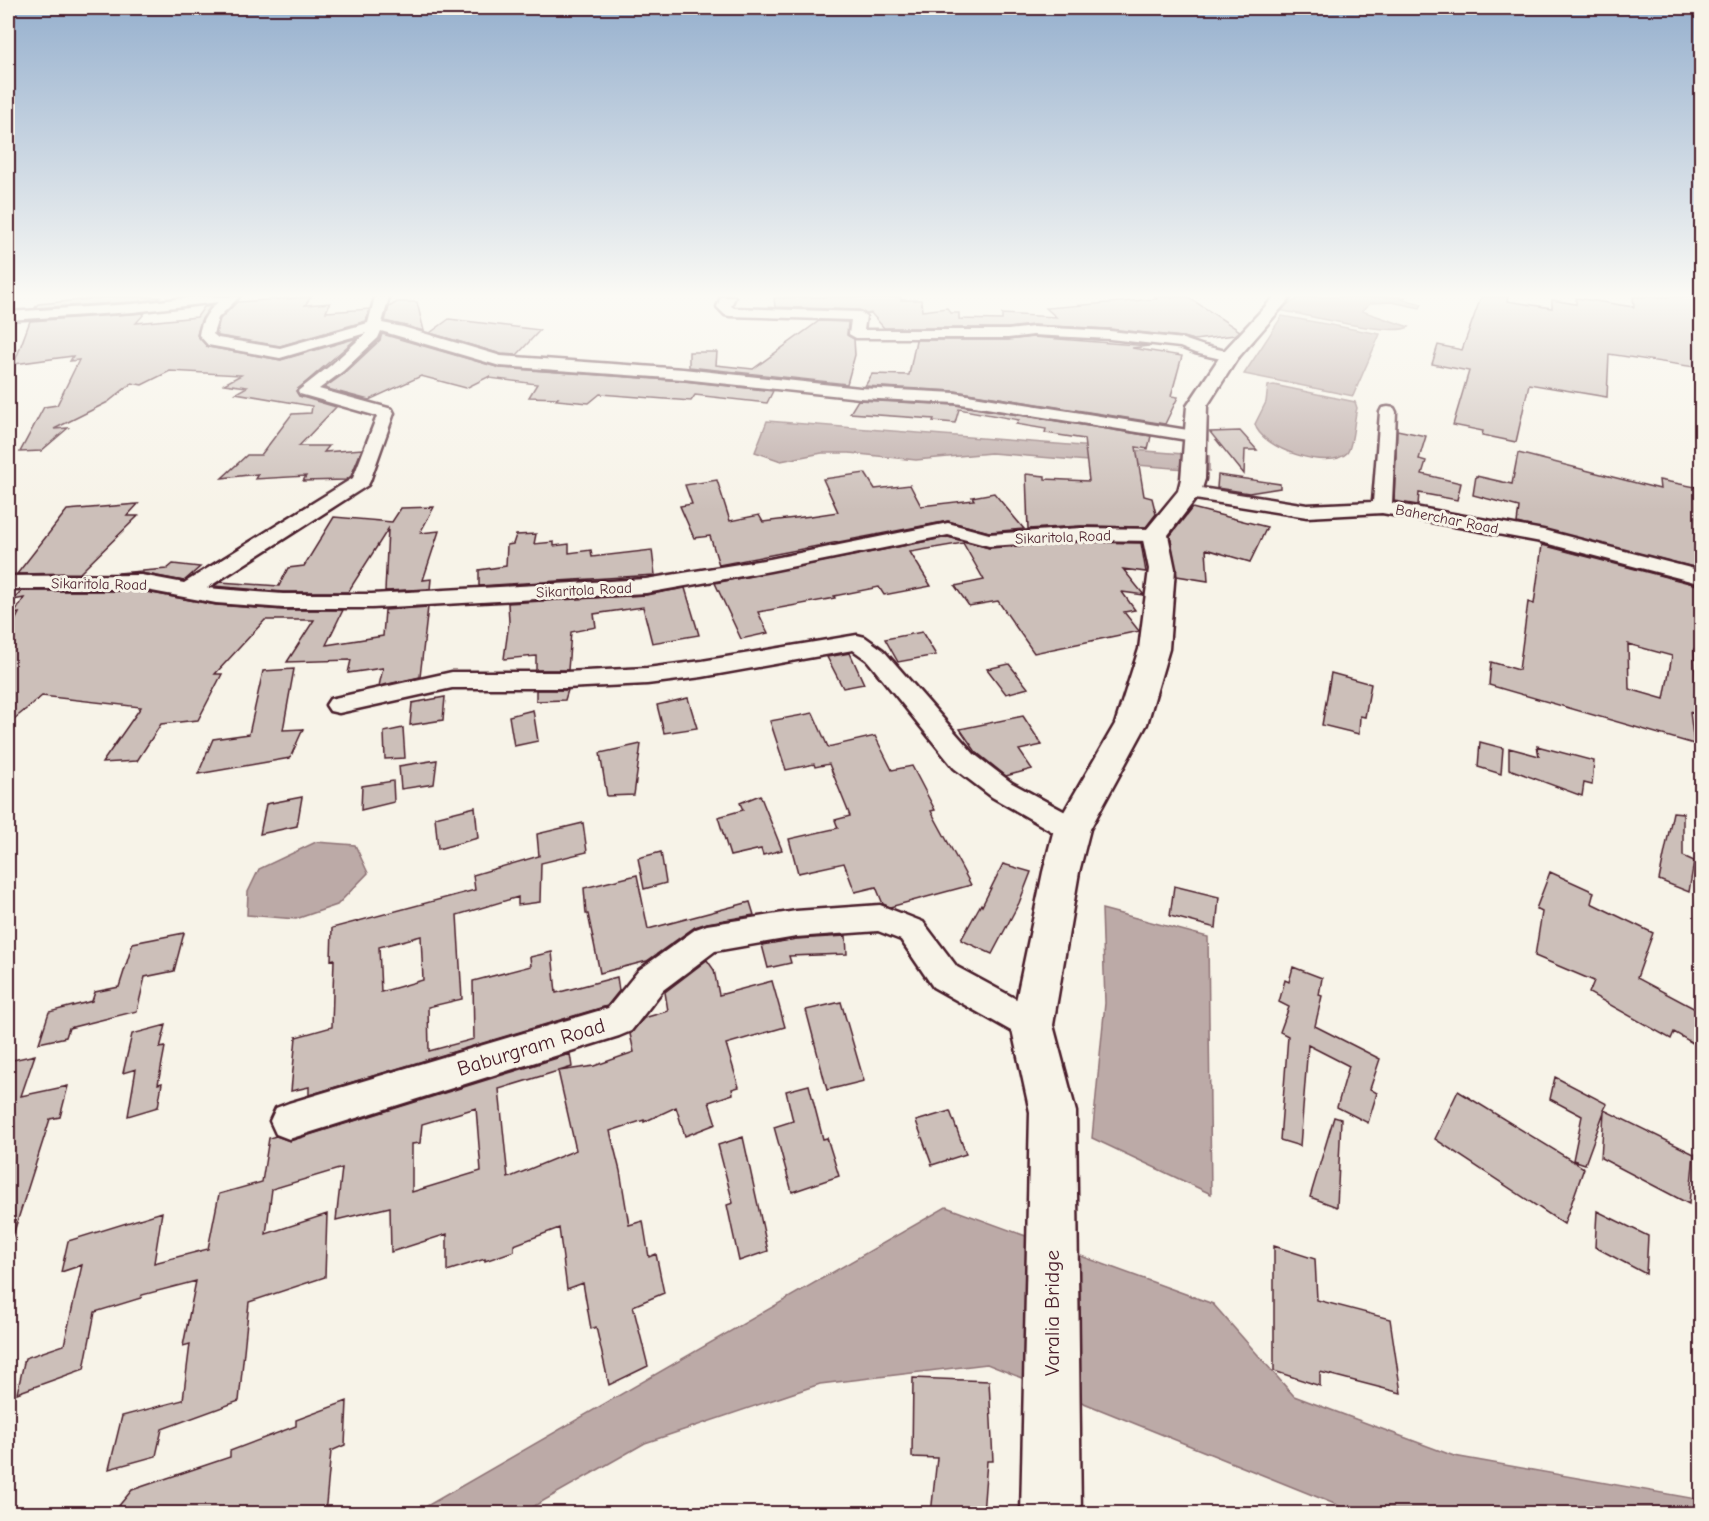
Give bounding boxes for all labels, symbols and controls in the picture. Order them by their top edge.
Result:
street label: Baherchar Road [1394,500,1500,538]
street label: Sikaritola Road [1015,526,1111,548]
street label: Sikaritola Road [51,574,147,594]
street label: Sikaritola Road [536,579,632,601]
street label: Baburgram Road [454,1013,608,1081]
street label: Varalia Bridge [1040,1250,1064,1376]

